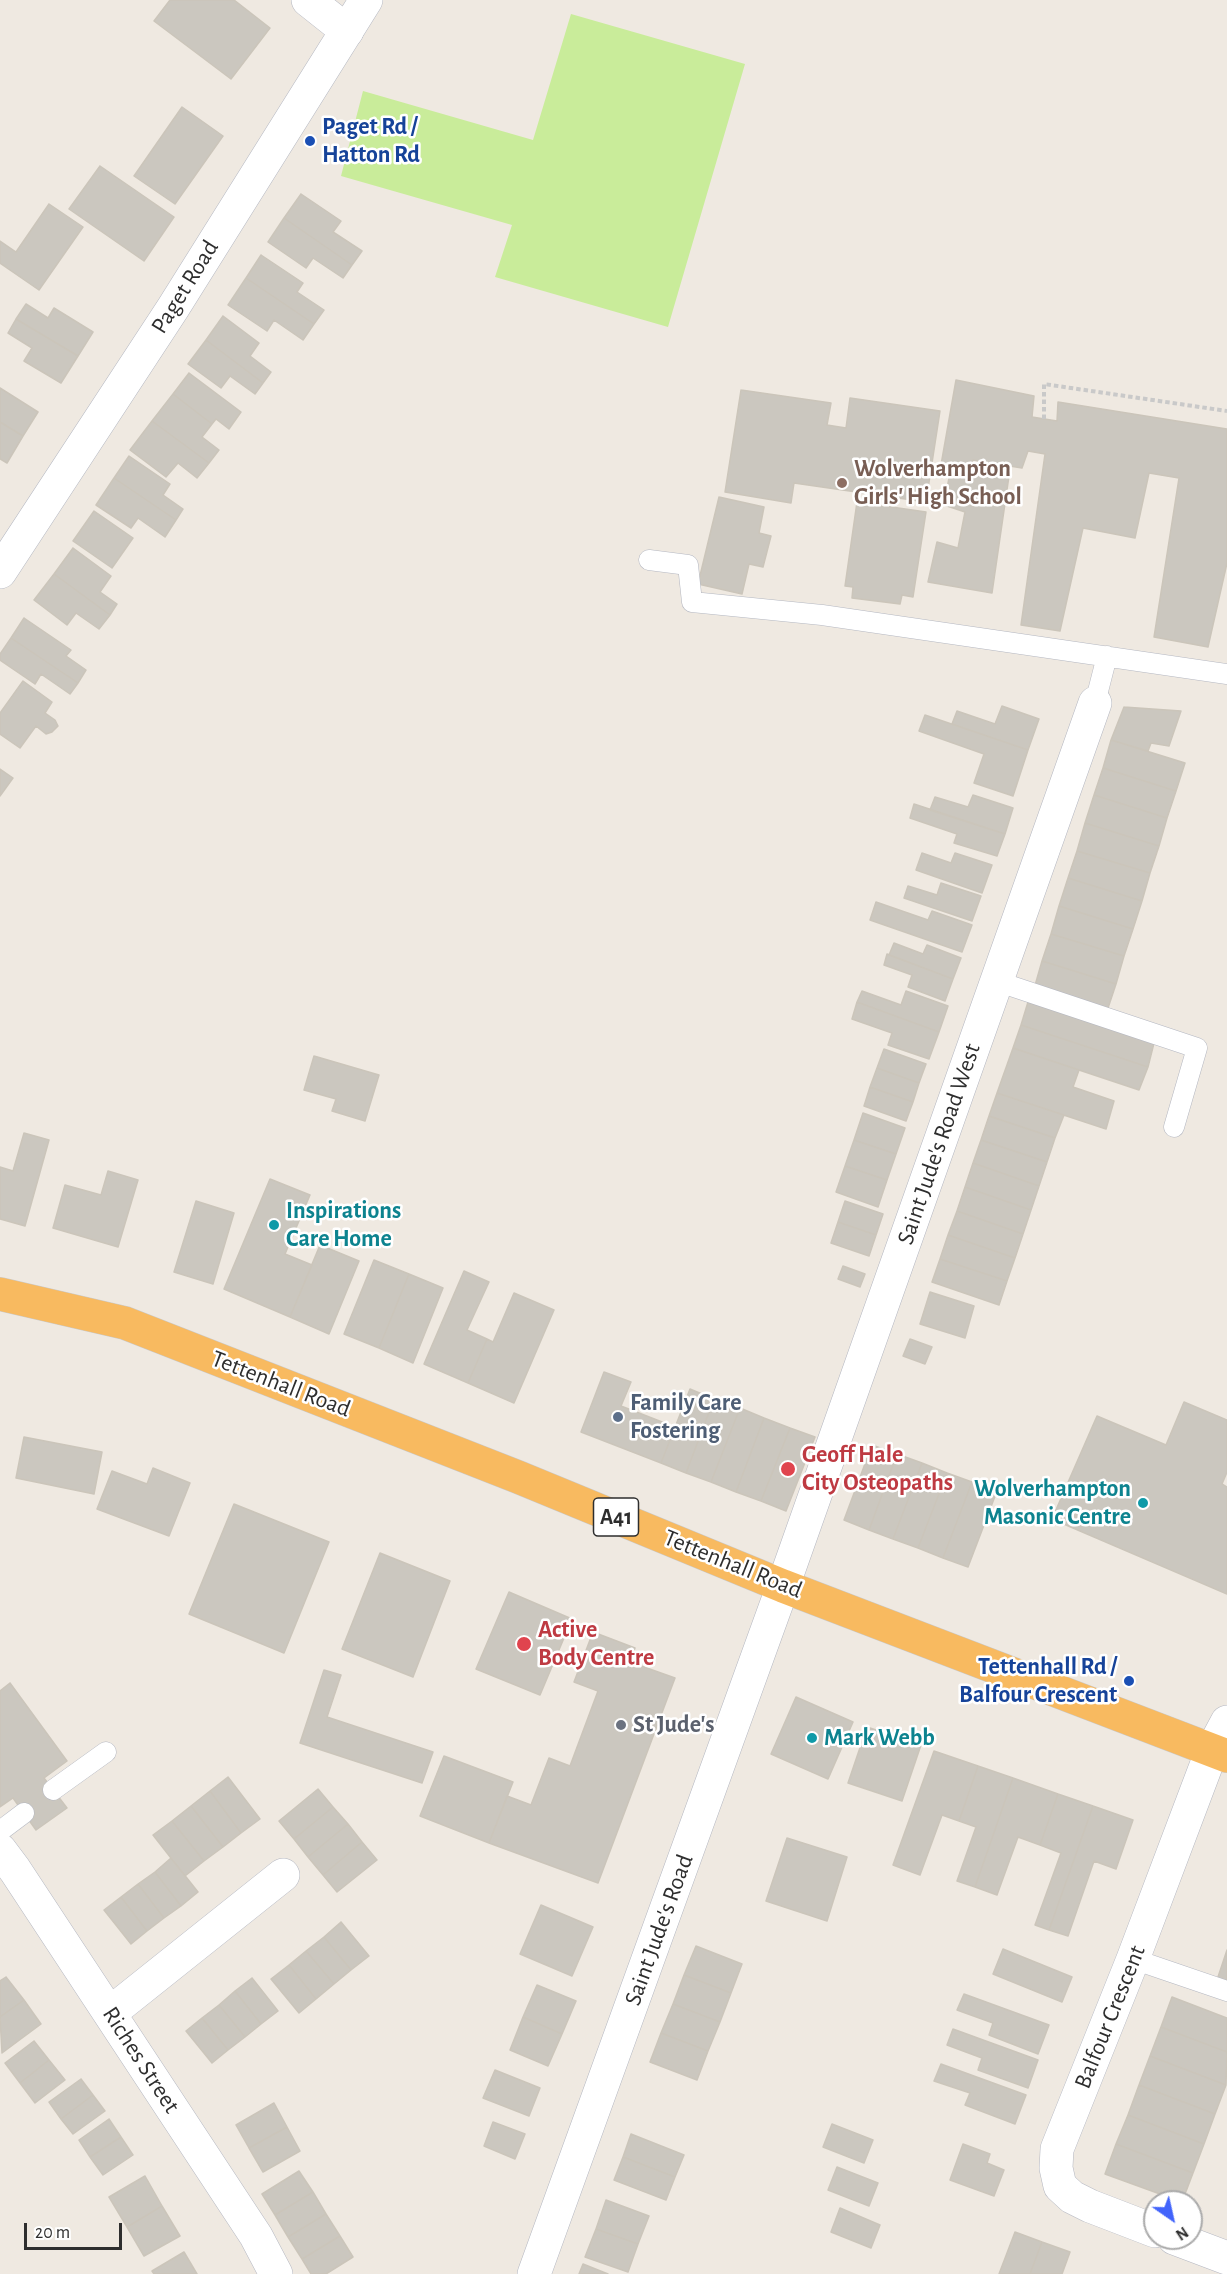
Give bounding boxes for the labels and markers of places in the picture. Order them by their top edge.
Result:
place label: Paget Rd / Hatton Rd [322,113,420,169]
marker: Paget Rd / Hatton Rd [303,134,317,148]
place label: Wolverhampton Girls' High School [854,455,1022,511]
marker: Wolverhampton Girls' High School [835,476,849,490]
place label: Inspirations Care Home [286,1197,401,1253]
marker: Inspirations Care Home [267,1218,281,1232]
place label: Family Care Fostering [630,1389,742,1445]
marker: Family Care Fostering [611,1410,625,1424]
place label: Geoff Hale City Osteopaths [802,1441,953,1497]
marker: Geoff Hale City Osteopaths [779,1460,797,1478]
place label: Wolverhampton Masonic Centre [974,1475,1131,1531]
marker: Wolverhampton Masonic Centre [1136,1496,1150,1510]
place label: Active Body Centre [538,1616,654,1672]
marker: Active Body Centre [515,1635,533,1653]
place label: Tettenhall Rd / Balfour Crescent [959,1653,1117,1709]
marker: Tettenhall Rd / Balfour Crescent [1122,1674,1136,1688]
place label: St Jude's [633,1711,714,1739]
marker: St Jude's [614,1718,628,1732]
place label: Mark Webb [824,1724,935,1752]
marker: Mark Webb [805,1731,819,1745]

